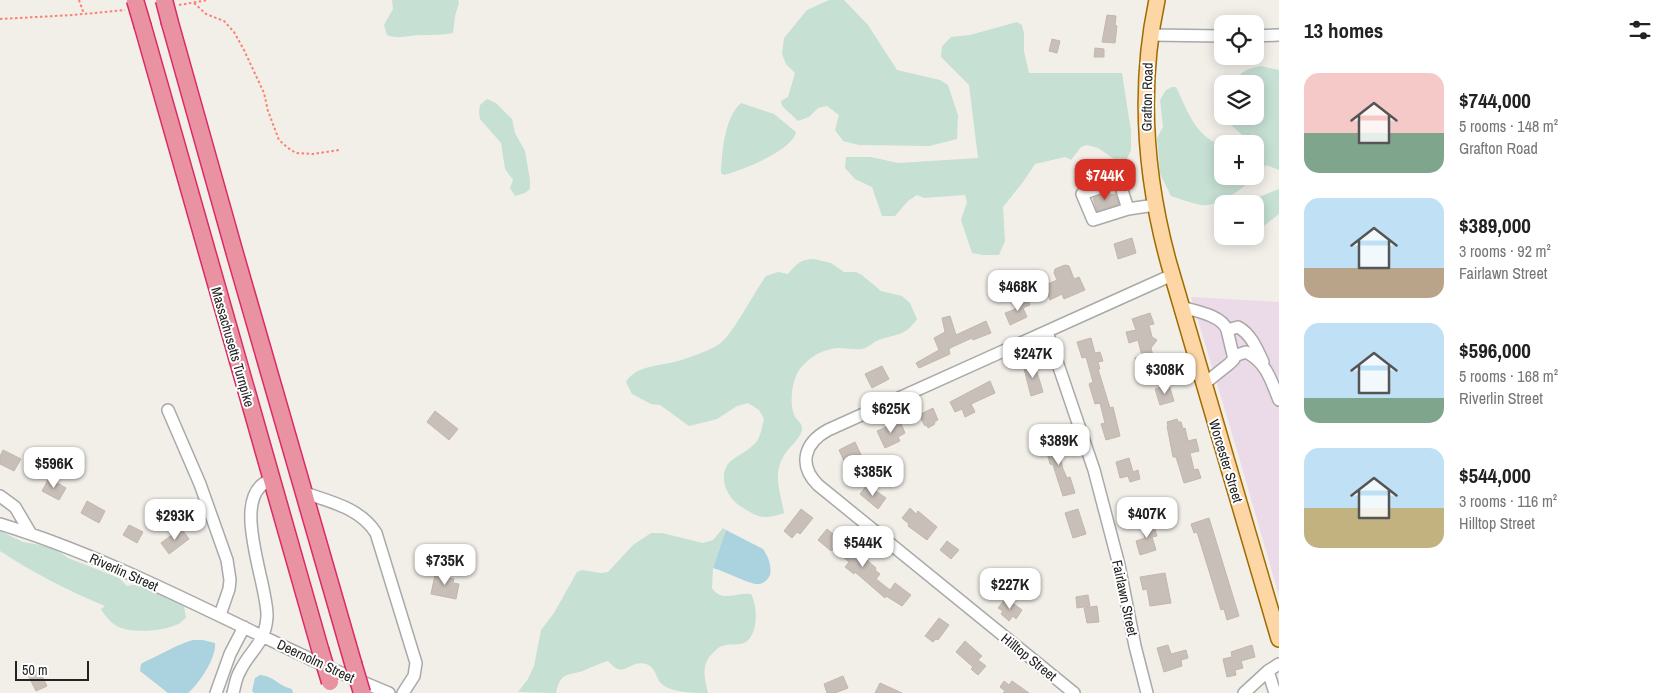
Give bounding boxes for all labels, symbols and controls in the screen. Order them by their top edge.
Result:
map controls [1214,15,1264,245]
button: locate [1214,15,1264,65]
text: 13 homes [1304,16,1383,45]
icon: filters [1626,16,1654,44]
street label: Grafton Road [1137,62,1157,132]
button: layers [1214,75,1264,125]
text: $744,000 [1459,86,1531,115]
icon: home [1344,93,1404,153]
text: 5 rooms · 148 m² [1459,115,1558,137]
button: + [1214,135,1264,185]
text: Grafton Road [1459,137,1538,159]
pin: $744K [1070,158,1140,201]
text: $744K [1086,164,1124,186]
button: − [1214,195,1264,245]
text: $389,000 [1459,211,1531,240]
icon: home [1344,218,1404,278]
text: 3 rooms · 92 m² [1459,240,1551,262]
text: Fairlawn Street [1459,262,1547,284]
pin: $468K [983,270,1053,312]
text: $468K [999,275,1037,297]
street label: Massachusetts Turnpike [207,285,259,409]
pin: $247K [998,336,1068,379]
text: $596,000 [1459,336,1531,365]
text: $247K [1014,342,1052,364]
icon: home [1344,343,1404,403]
pin: $308K [1130,352,1200,395]
text: $308K [1146,358,1184,380]
text: 5 rooms · 168 m² [1459,365,1558,387]
text: Riverlin Street [1459,387,1543,409]
pin: $625K [856,392,926,434]
text: $625K [872,397,910,419]
street label: Worcester Street [1205,417,1247,505]
pin: $389K [1024,424,1094,466]
text: $389K [1040,429,1078,451]
pin: $596K [19,446,89,489]
text: $596K [35,452,73,474]
pin: $385K [838,454,908,497]
text: $385K [854,460,892,482]
text: $544,000 [1459,461,1531,490]
icon: home [1344,468,1404,528]
text: 3 rooms · 116 m² [1459,490,1557,512]
pin: $407K [1112,496,1182,539]
pin: $293K [140,498,210,541]
text: $407K [1128,502,1166,524]
text: $293K [156,504,194,526]
text: Hilltop Street [1459,512,1535,534]
pin: $544K [828,526,898,568]
text: $544K [844,531,882,553]
pin: $735K [410,544,480,586]
street label: Riverlin Street [87,549,161,595]
text: $735K [426,549,464,571]
street label: Fairlawn Street [1108,558,1142,638]
pin: $227K [975,568,1045,610]
text: $227K [991,573,1029,595]
street label: Hilltop Street [998,629,1060,685]
street label: Deernolm Street [274,635,358,687]
scale bar [15,658,89,681]
text: 50 m [22,661,48,679]

